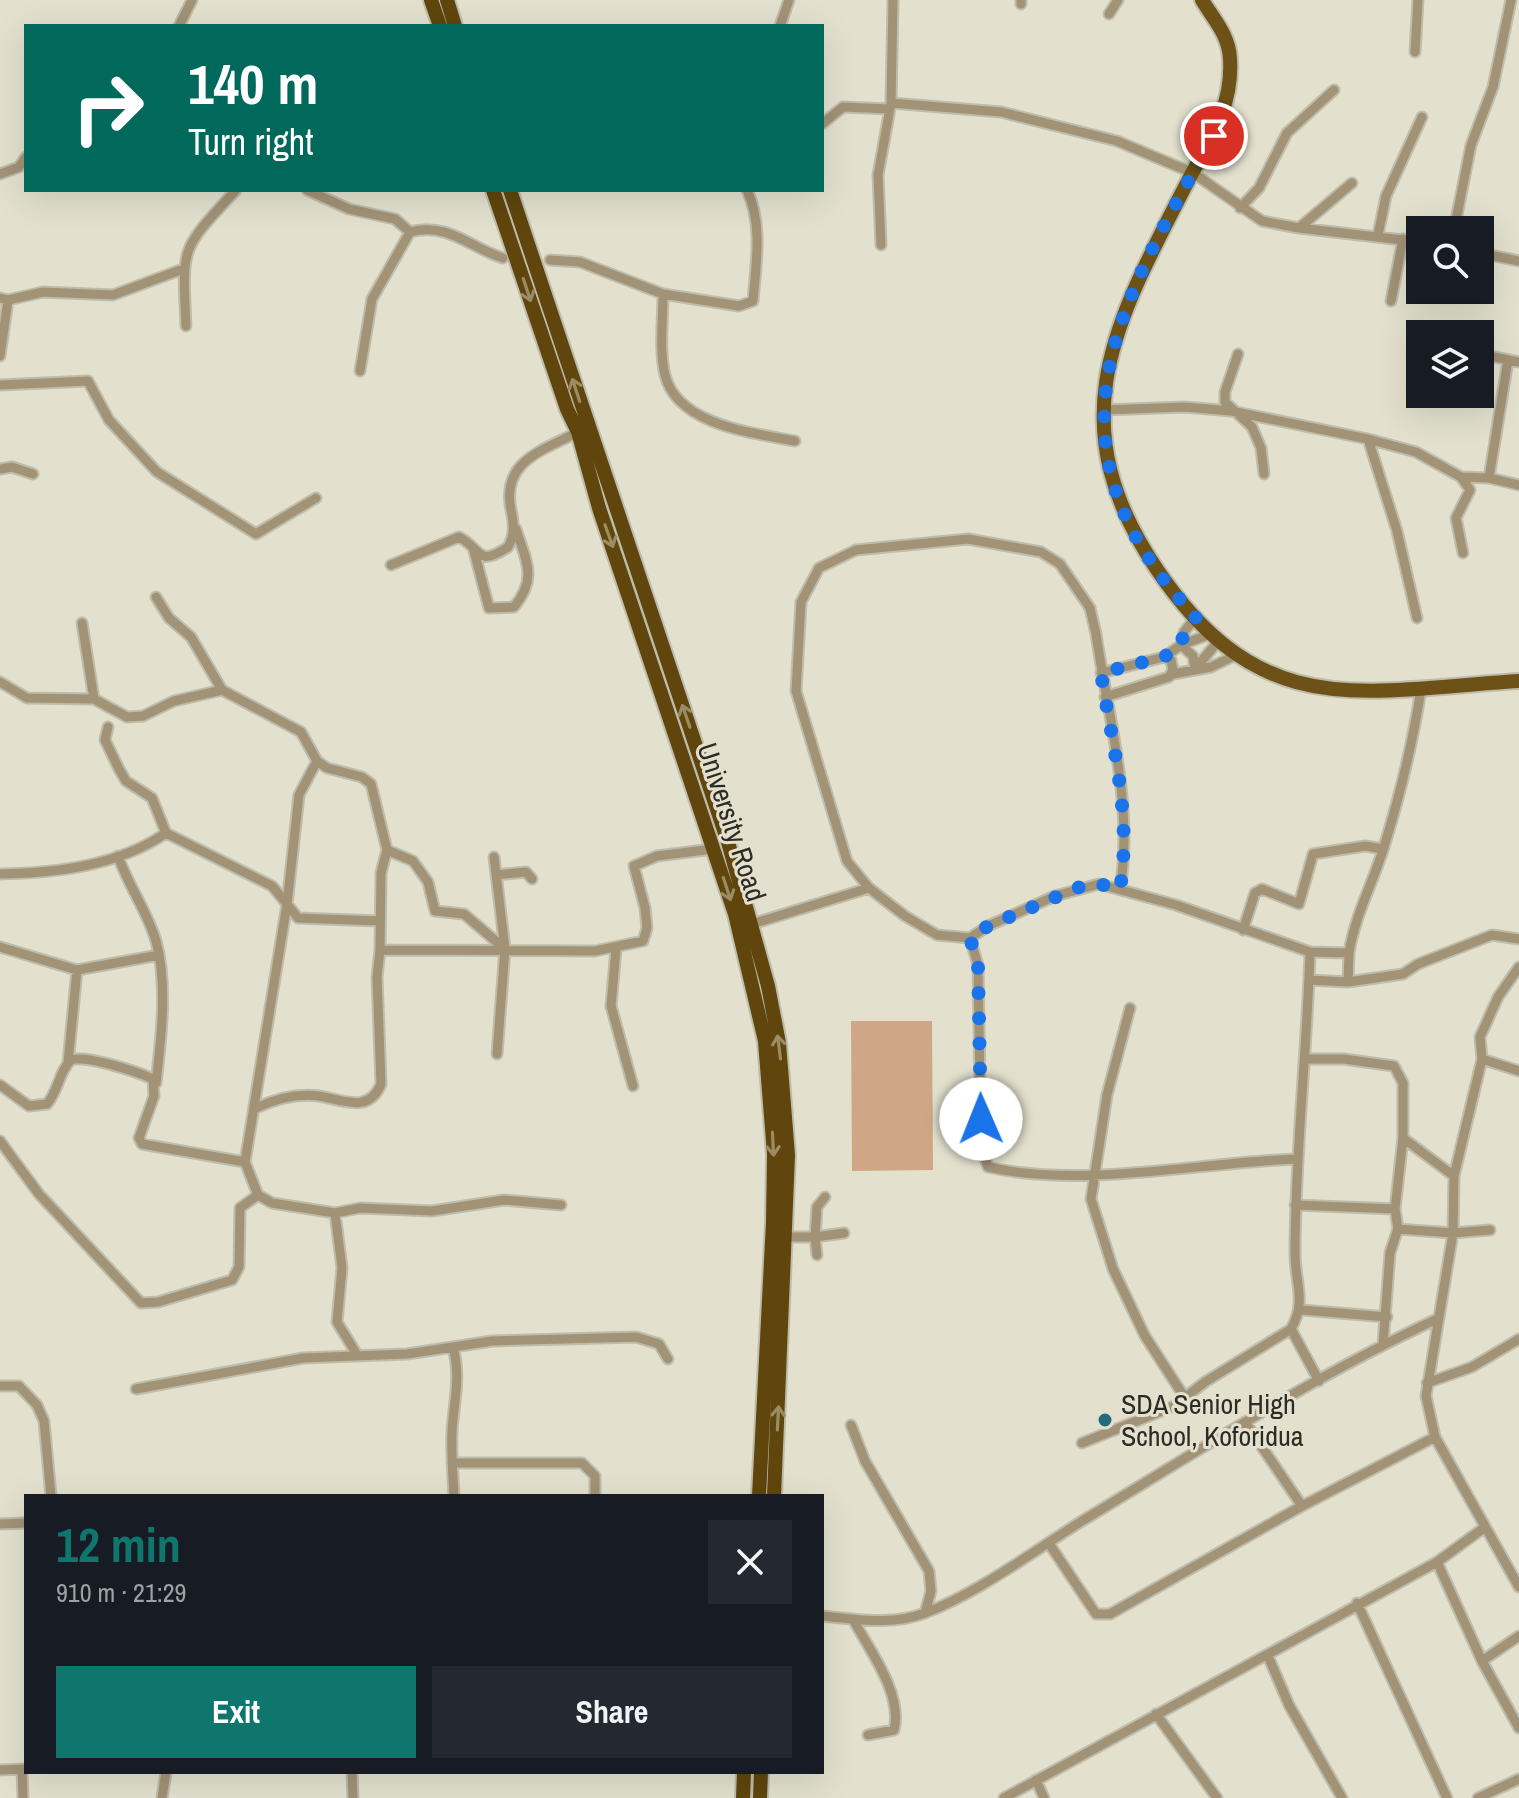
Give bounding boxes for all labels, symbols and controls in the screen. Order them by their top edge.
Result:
text: 140 m [188,46,318,121]
icon: right [56,56,160,160]
pin [1180,102,1248,170]
icon: arrive [1192,114,1236,158]
text: Turn right [188,118,313,166]
map controls [1406,216,1494,408]
button: search [1406,216,1494,304]
one-way arrow [520,278,535,303]
button: layers [1406,320,1494,408]
one-way arrow [568,378,583,403]
one-way arrow [603,524,618,549]
one-way arrow [678,704,692,729]
street label: University Road [688,738,776,906]
one-way arrow [720,877,735,902]
one-way arrow [771,1035,786,1060]
position arrow [939,1077,1023,1161]
one-way arrow [766,1130,781,1157]
place label: SDA Senior High School, Koforidua [1121,1385,1304,1455]
one-way arrow [771,1405,786,1432]
marker: SDA Senior High School, Koforidua [1096,1411,1114,1429]
text: 12 min [56,1512,181,1577]
button: close [708,1520,792,1604]
text: 910 m · 21:29 [56,1575,186,1610]
button: Exit [56,1666,416,1758]
button: Share [432,1666,792,1758]

